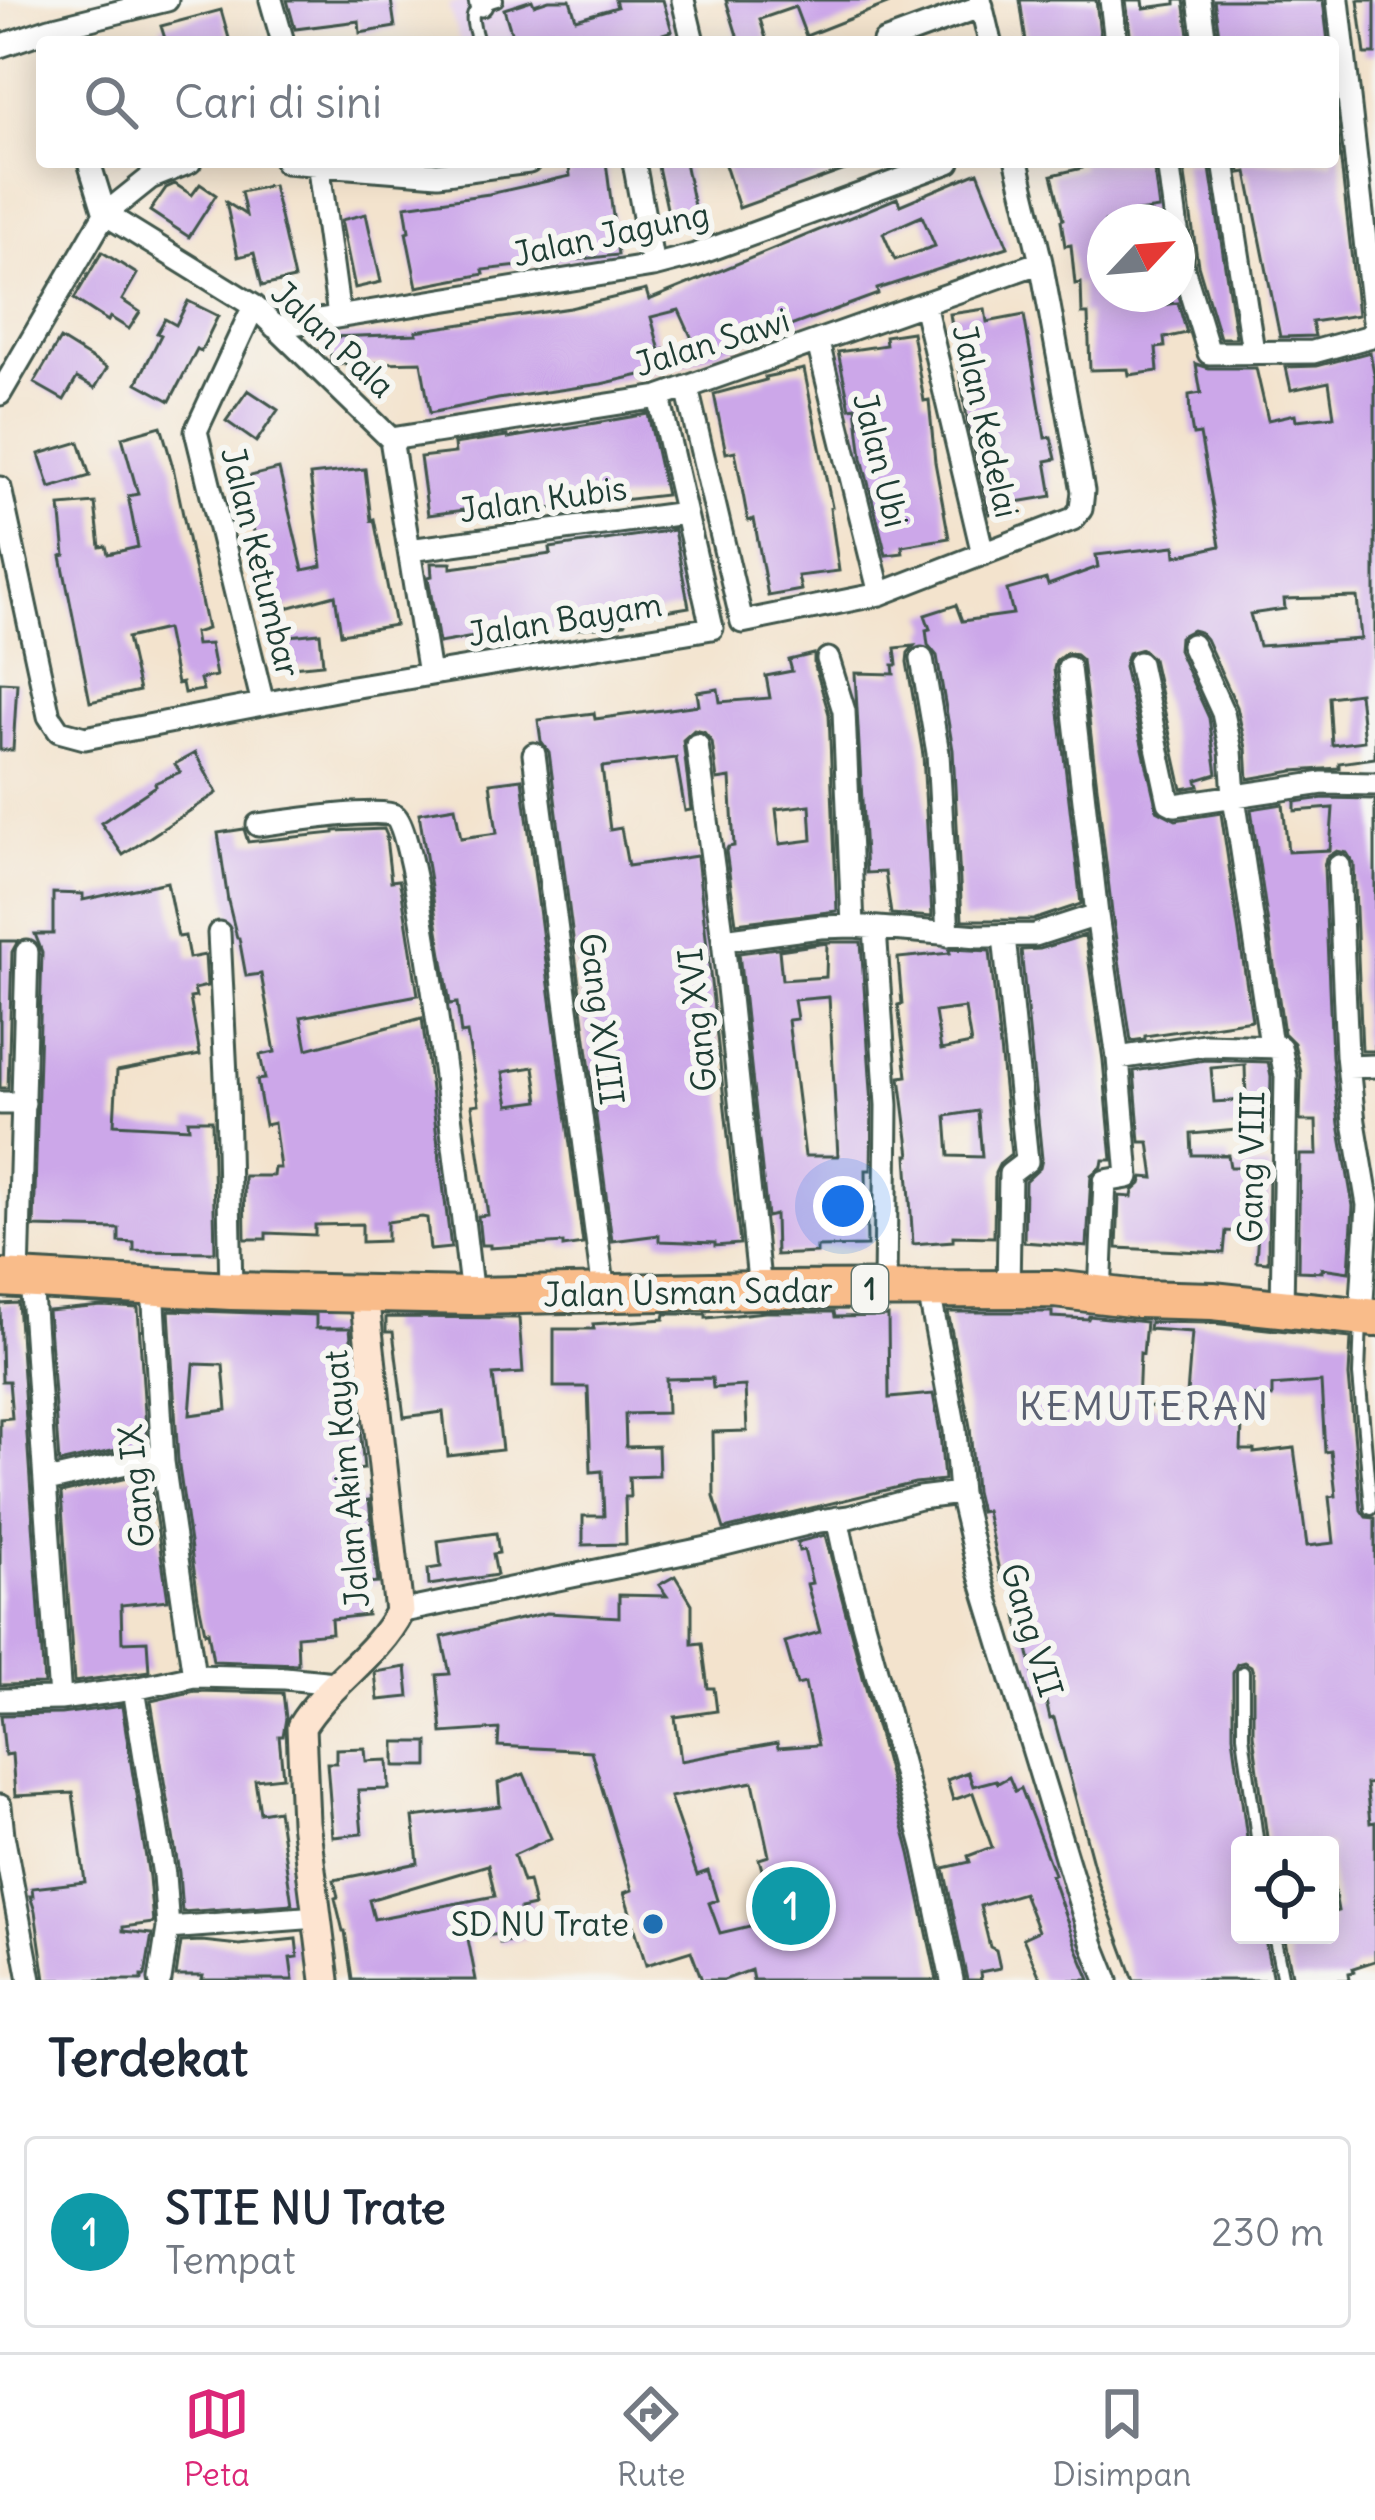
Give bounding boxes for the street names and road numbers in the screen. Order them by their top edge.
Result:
street label: Jalan Jagung [509,193,713,275]
street label: Jalan Pala [263,272,403,406]
street label: Jalan Sawi [630,299,794,385]
street label: Jalan Kedelai [943,320,1029,522]
street label: Jalan Ubi [844,389,918,531]
street label: Jalan Ketumbar [212,442,310,682]
street label: Jalan Kubis [457,466,629,532]
street label: Jalan Bayam [465,583,665,655]
street label: Gang XVIII [571,931,633,1107]
street label: Gang XVI [669,946,725,1094]
street label: Gang VIII [1229,1091,1273,1243]
road number: 1 [852,1265,888,1313]
street label: Jalan Usman Sadar [543,1268,833,1316]
street label: Jalan Akim Kayat [314,1348,378,1610]
street label: Gang IX [109,1422,163,1549]
street label: Gang VII [992,1558,1072,1702]

